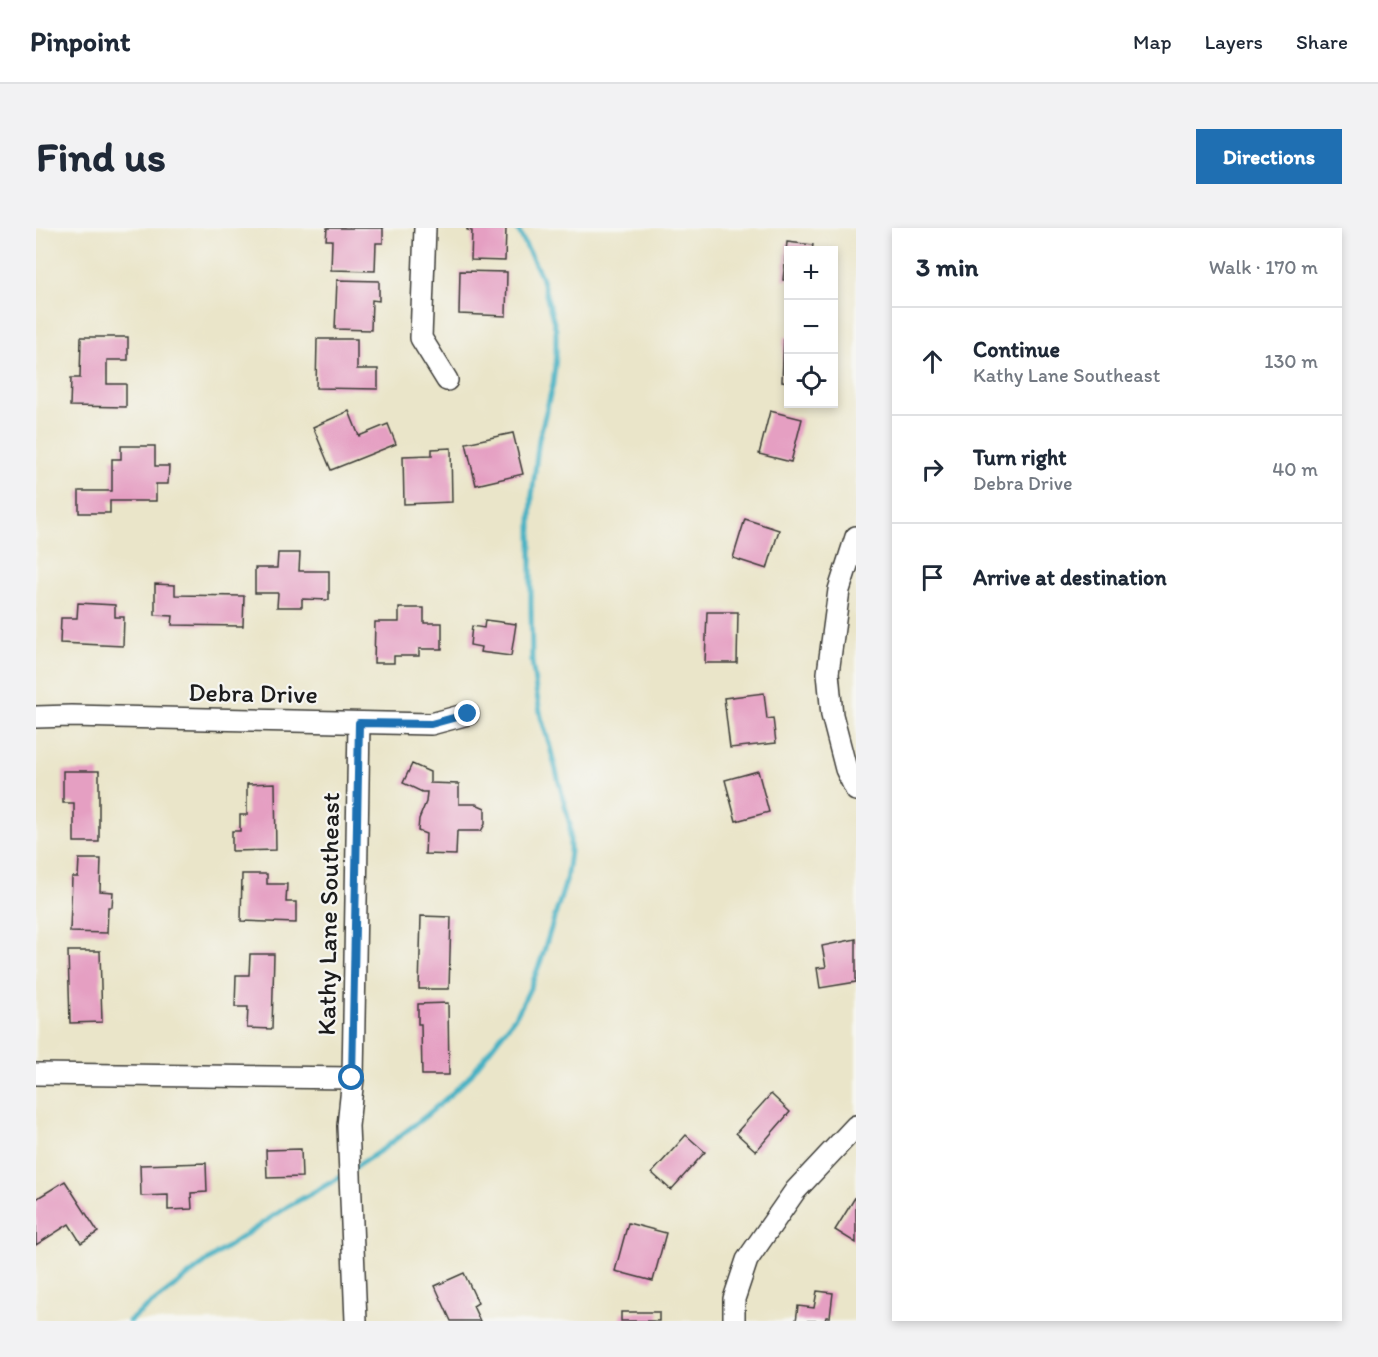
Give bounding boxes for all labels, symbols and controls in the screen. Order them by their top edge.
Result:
text: Pinpoint [30,24,131,58]
text: Map [1133,29,1172,54]
text: Layers [1205,29,1263,54]
text: Share [1296,29,1348,54]
button: Directions [1196,129,1342,184]
text: Find us [36,131,166,182]
map controls [784,246,838,408]
button: + [784,246,838,300]
text: 3 min [916,251,978,283]
text: Walk · 170 m [1209,255,1318,279]
button: − [784,300,838,354]
text: Continue [973,336,1060,363]
icon: ahead [916,345,949,378]
text: 130 m [1264,349,1318,373]
button: locate [784,354,838,408]
text: Kathy Lane Southeast [973,363,1160,387]
text: Turn right [973,444,1067,471]
icon: right [916,453,949,486]
text: 40 m [1272,457,1318,481]
text: Debra Drive [973,471,1073,495]
icon: arrive [916,561,949,594]
text: Arrive at destination [973,564,1167,591]
street label: Debra Drive [188,676,318,710]
route end [454,700,480,726]
street label: Kathy Lane Southeast [310,792,346,1036]
route start [338,1064,364,1090]

